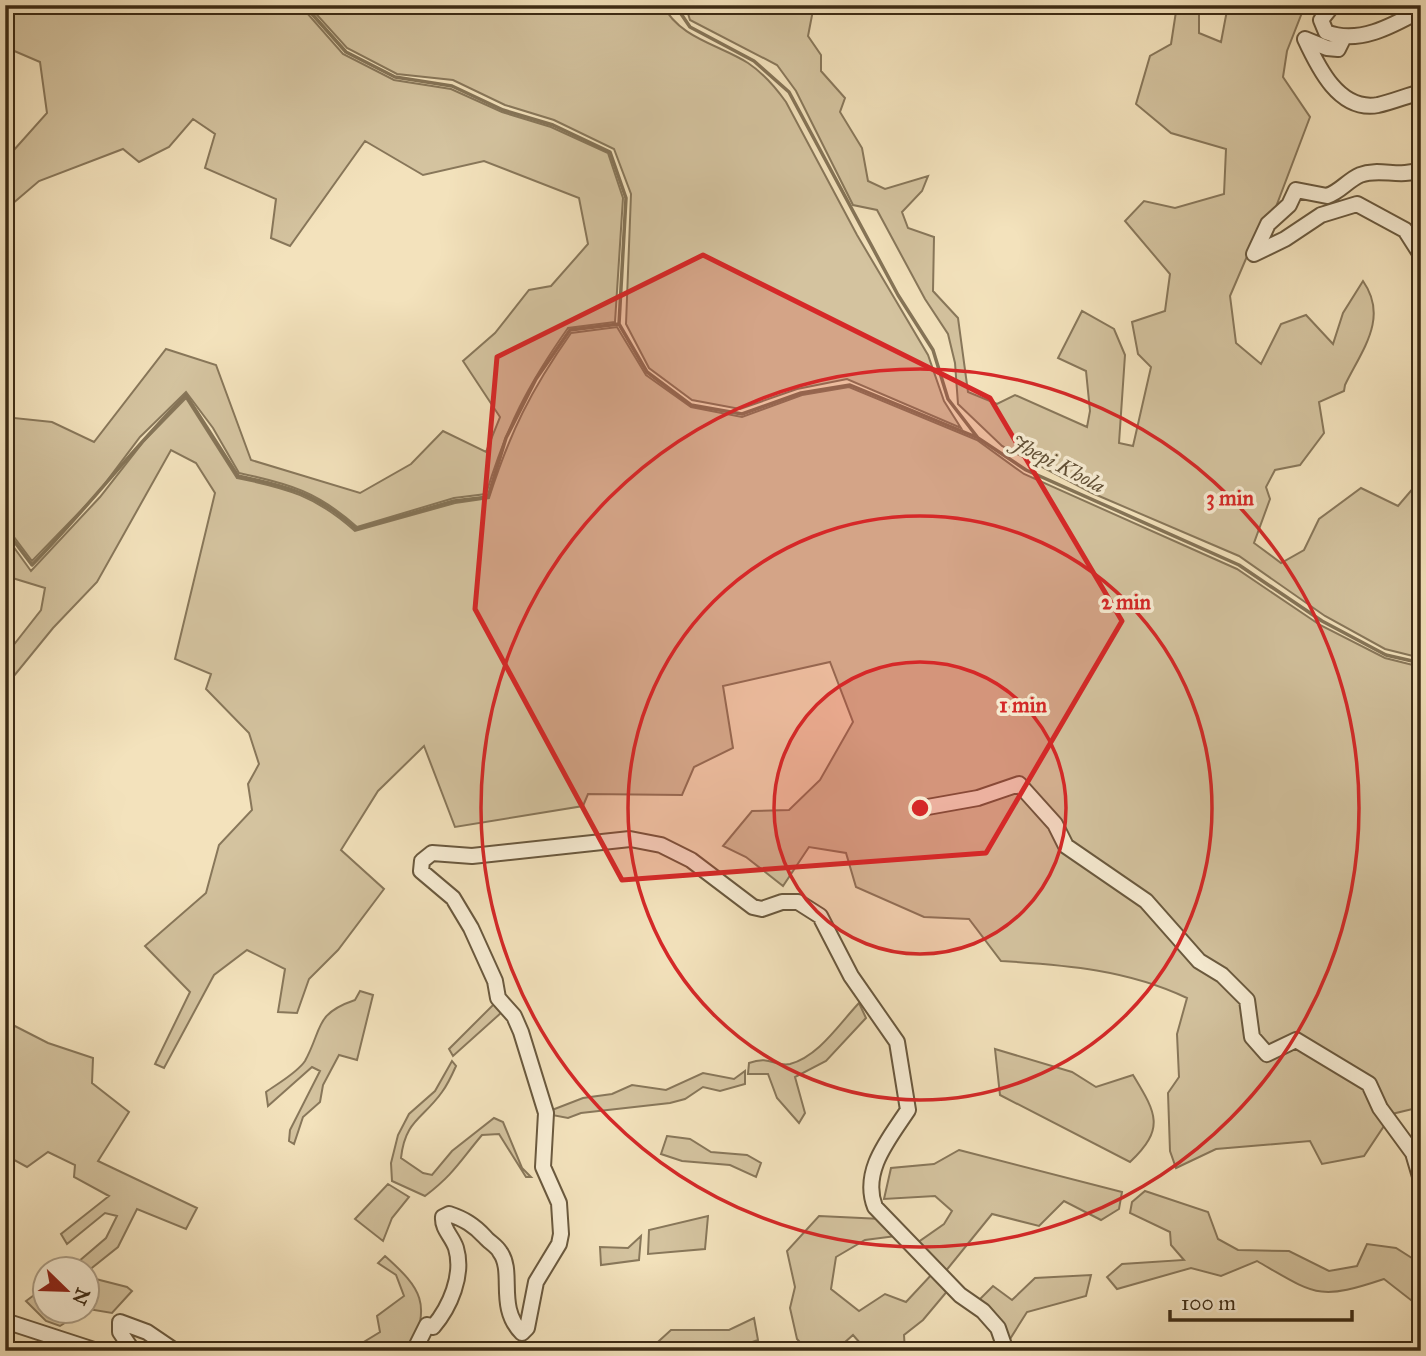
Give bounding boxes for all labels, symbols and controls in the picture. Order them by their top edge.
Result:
water label: Jhepi Khola [1006,429,1110,499]
text: 3 min [1206,485,1254,511]
text: 2 min [1101,589,1151,615]
text: 1 min [999,692,1047,718]
centre of rings [908,796,932,820]
north arrow [32,1254,102,1324]
scale bar [1170,1279,1352,1323]
text: N [67,1285,95,1308]
text: 100 m [1181,1290,1236,1316]

